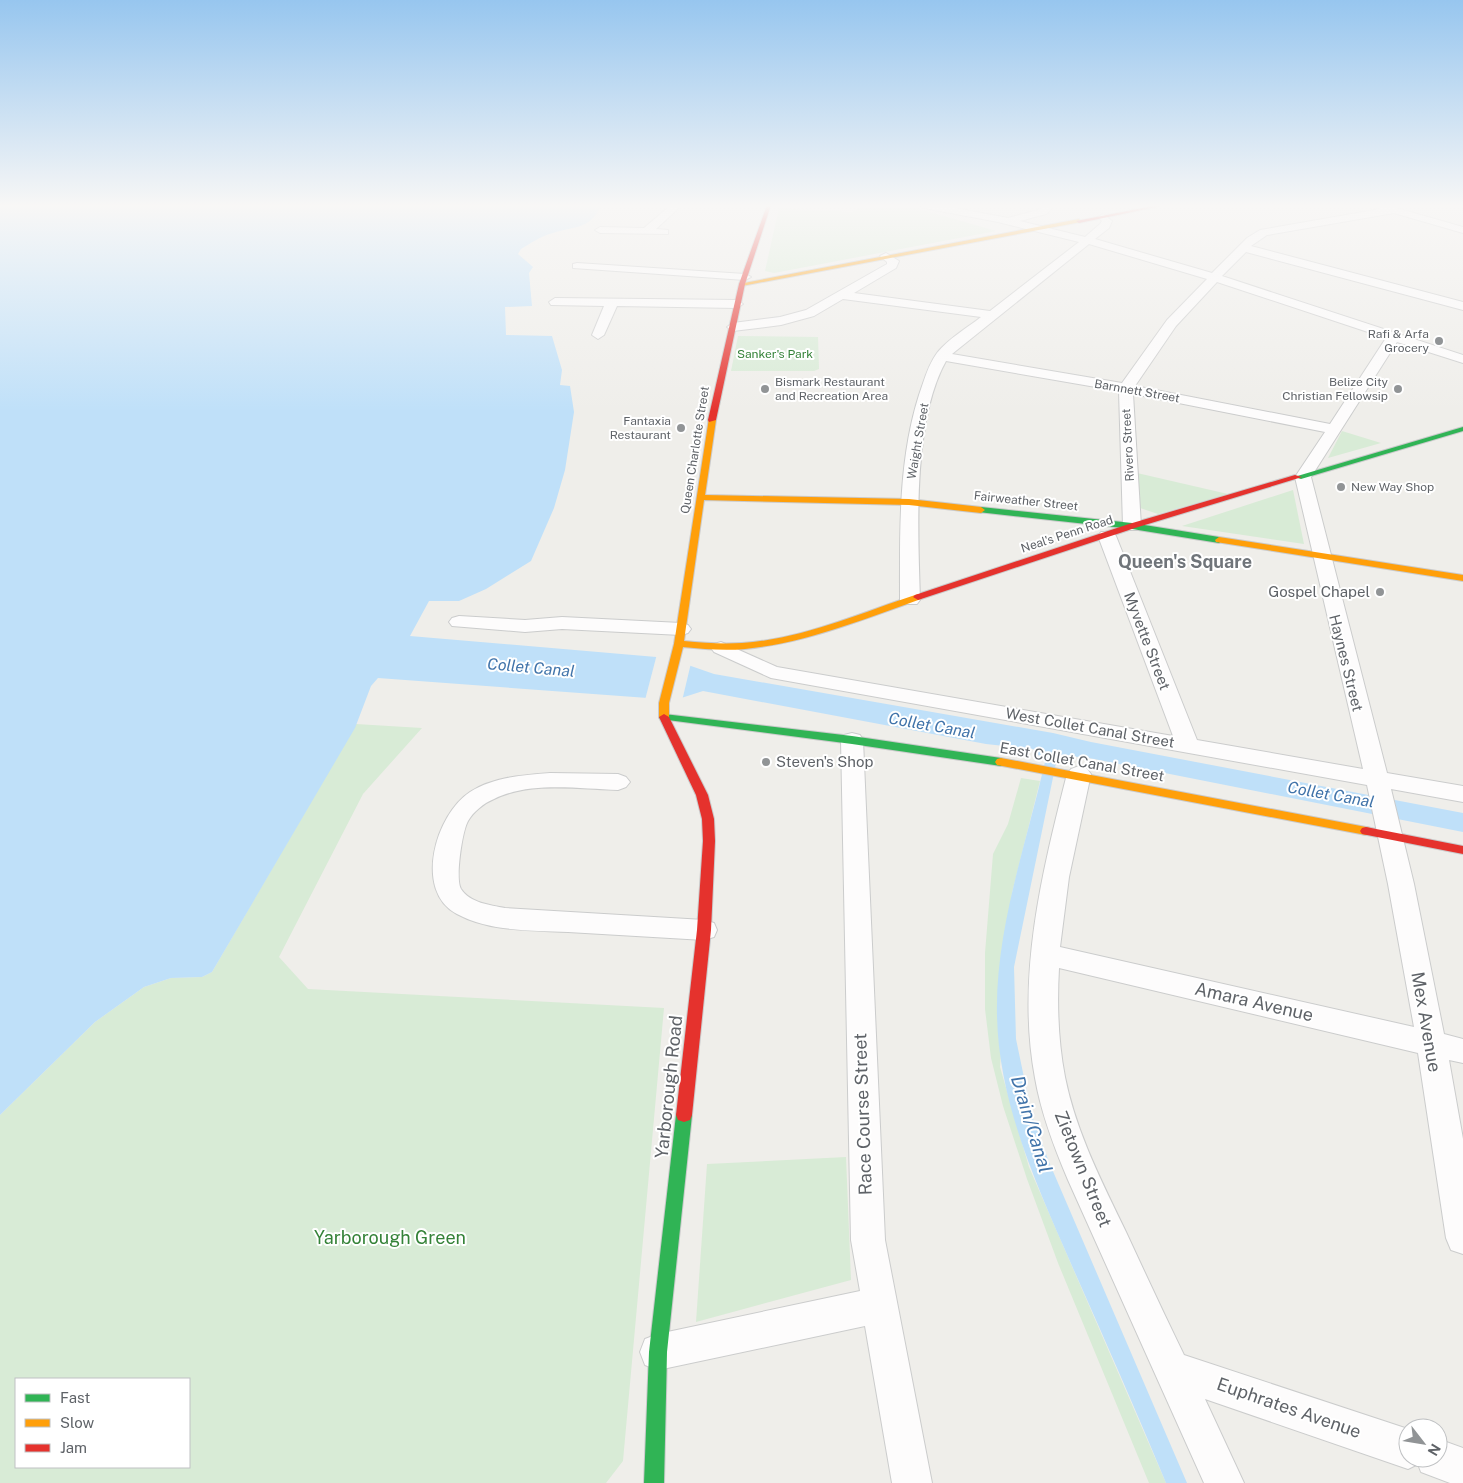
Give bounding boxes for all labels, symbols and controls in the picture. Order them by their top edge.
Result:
place label: Rafi & Arfa Grocery [1368,327,1430,355]
marker: Rafi & Arfa Grocery [1433,335,1445,347]
park label: Sanker's Park [737,347,813,361]
place label: Bismark Restaurant and Recreation Area [775,375,888,403]
place label: Belize City Christian Fellowsip [1282,375,1389,403]
street label: Barnnett Street [1093,377,1181,405]
marker: Bismark Restaurant and Recreation Area [759,383,771,395]
marker: Belize City Christian Fellowsip [1392,383,1404,395]
street label: Queen Charlotte Street [678,385,712,515]
street label: Waight Street [904,401,932,480]
street label: Rivero Street [1119,408,1137,482]
place label: Fantaxia Restaurant [610,414,671,442]
marker: Fantaxia Restaurant [675,422,687,434]
place label: New Way Shop [1351,480,1434,494]
marker: New Way Shop [1335,481,1347,493]
street label: Fairweather Street [973,489,1079,513]
street label: Neal's Penn Road [1019,513,1115,555]
district label: Queen's Square [1118,551,1252,572]
place label: Gospel Chapel [1268,583,1370,600]
marker: Gospel Chapel [1374,586,1386,598]
street label: Myvette Street [1121,589,1174,692]
street label: Haynes Street [1326,612,1367,713]
water label: Collet Canal [486,654,575,681]
street label: West Collet Canal Street [1004,704,1176,751]
water label: Collet Canal [887,709,977,742]
street label: East Collet Canal Street [999,739,1166,784]
place label: Steven's Shop [776,753,873,770]
marker: Steven's Shop [760,756,772,768]
water label: Collet Canal [1286,778,1376,811]
street label: Mex Avenue [1407,970,1446,1074]
street label: Amara Avenue [1193,978,1315,1025]
street label: Yarborough Road [651,1014,686,1160]
street label: Race Course Street [849,1033,876,1195]
water label: Drain/Canal [1007,1073,1057,1175]
street label: Zietown Street [1051,1108,1116,1230]
park label: Yarborough Green [314,1227,466,1248]
street label: Euphrates Avenue [1214,1373,1364,1442]
legend [15,1378,190,1468]
text: Fast [60,1389,90,1406]
text: Slow [60,1414,95,1431]
north arrow [1398,1418,1448,1468]
text: Jam [60,1439,87,1456]
text: N [1424,1441,1444,1459]

